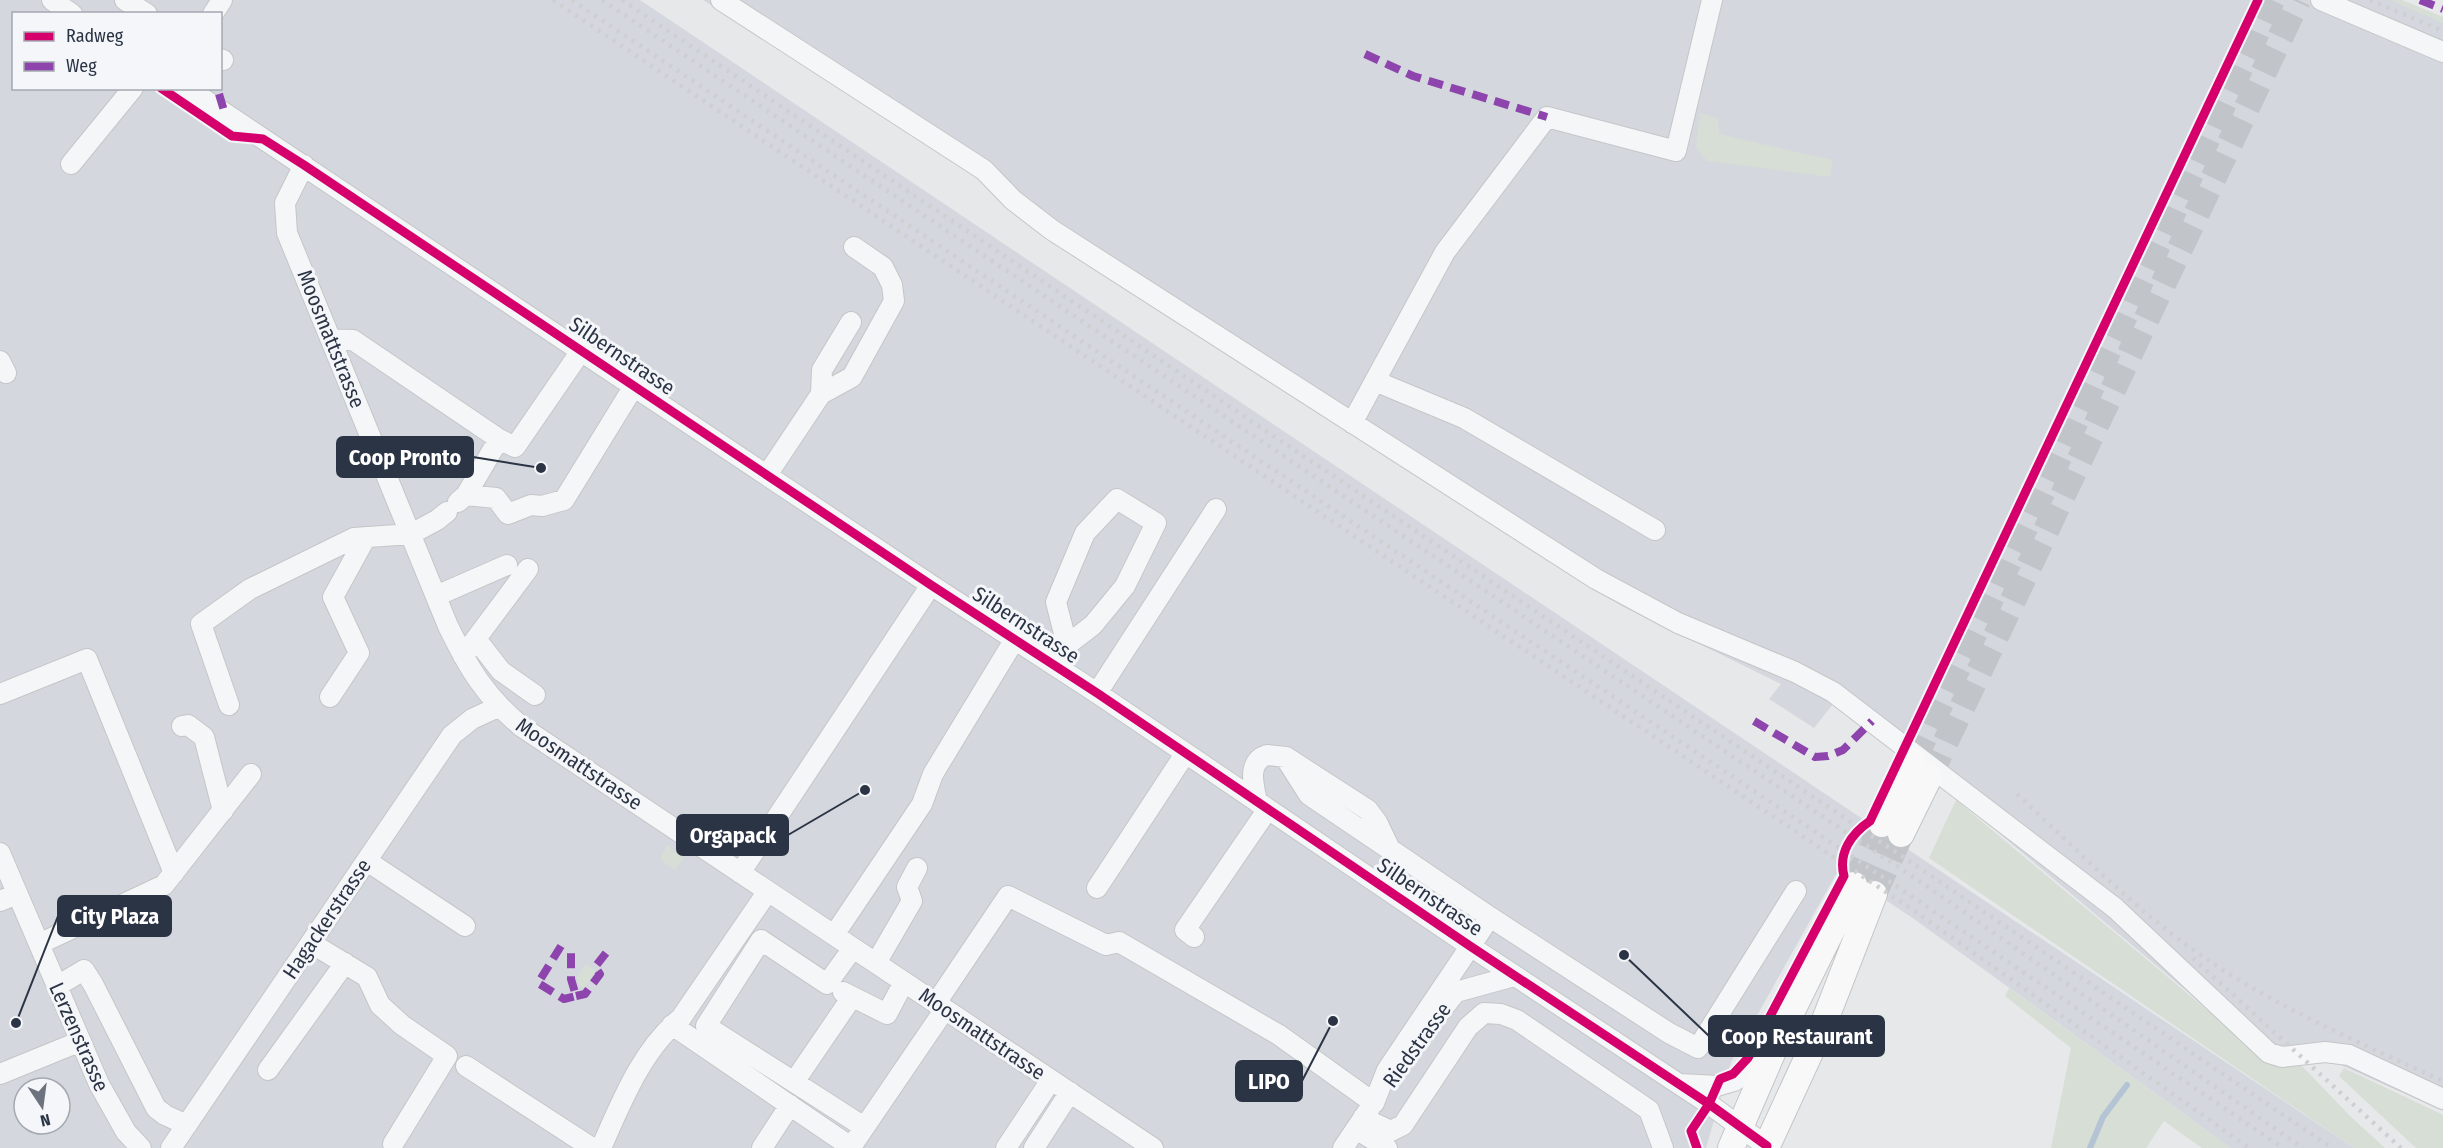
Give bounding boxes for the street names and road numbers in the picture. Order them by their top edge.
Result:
street label: Moosmattstrasse [291,266,371,412]
street label: Silbernstrasse [564,311,680,401]
street label: Silbernstrasse [968,581,1084,669]
street label: Moosmattstrasse [511,712,647,816]
street label: Silbernstrasse [1372,852,1488,942]
street label: Hagackerstrasse [277,854,377,984]
street label: Lerzenstrasse [43,978,115,1096]
street label: Moosmattstrasse [914,982,1050,1086]
street label: Riedstrasse [1377,997,1457,1093]

